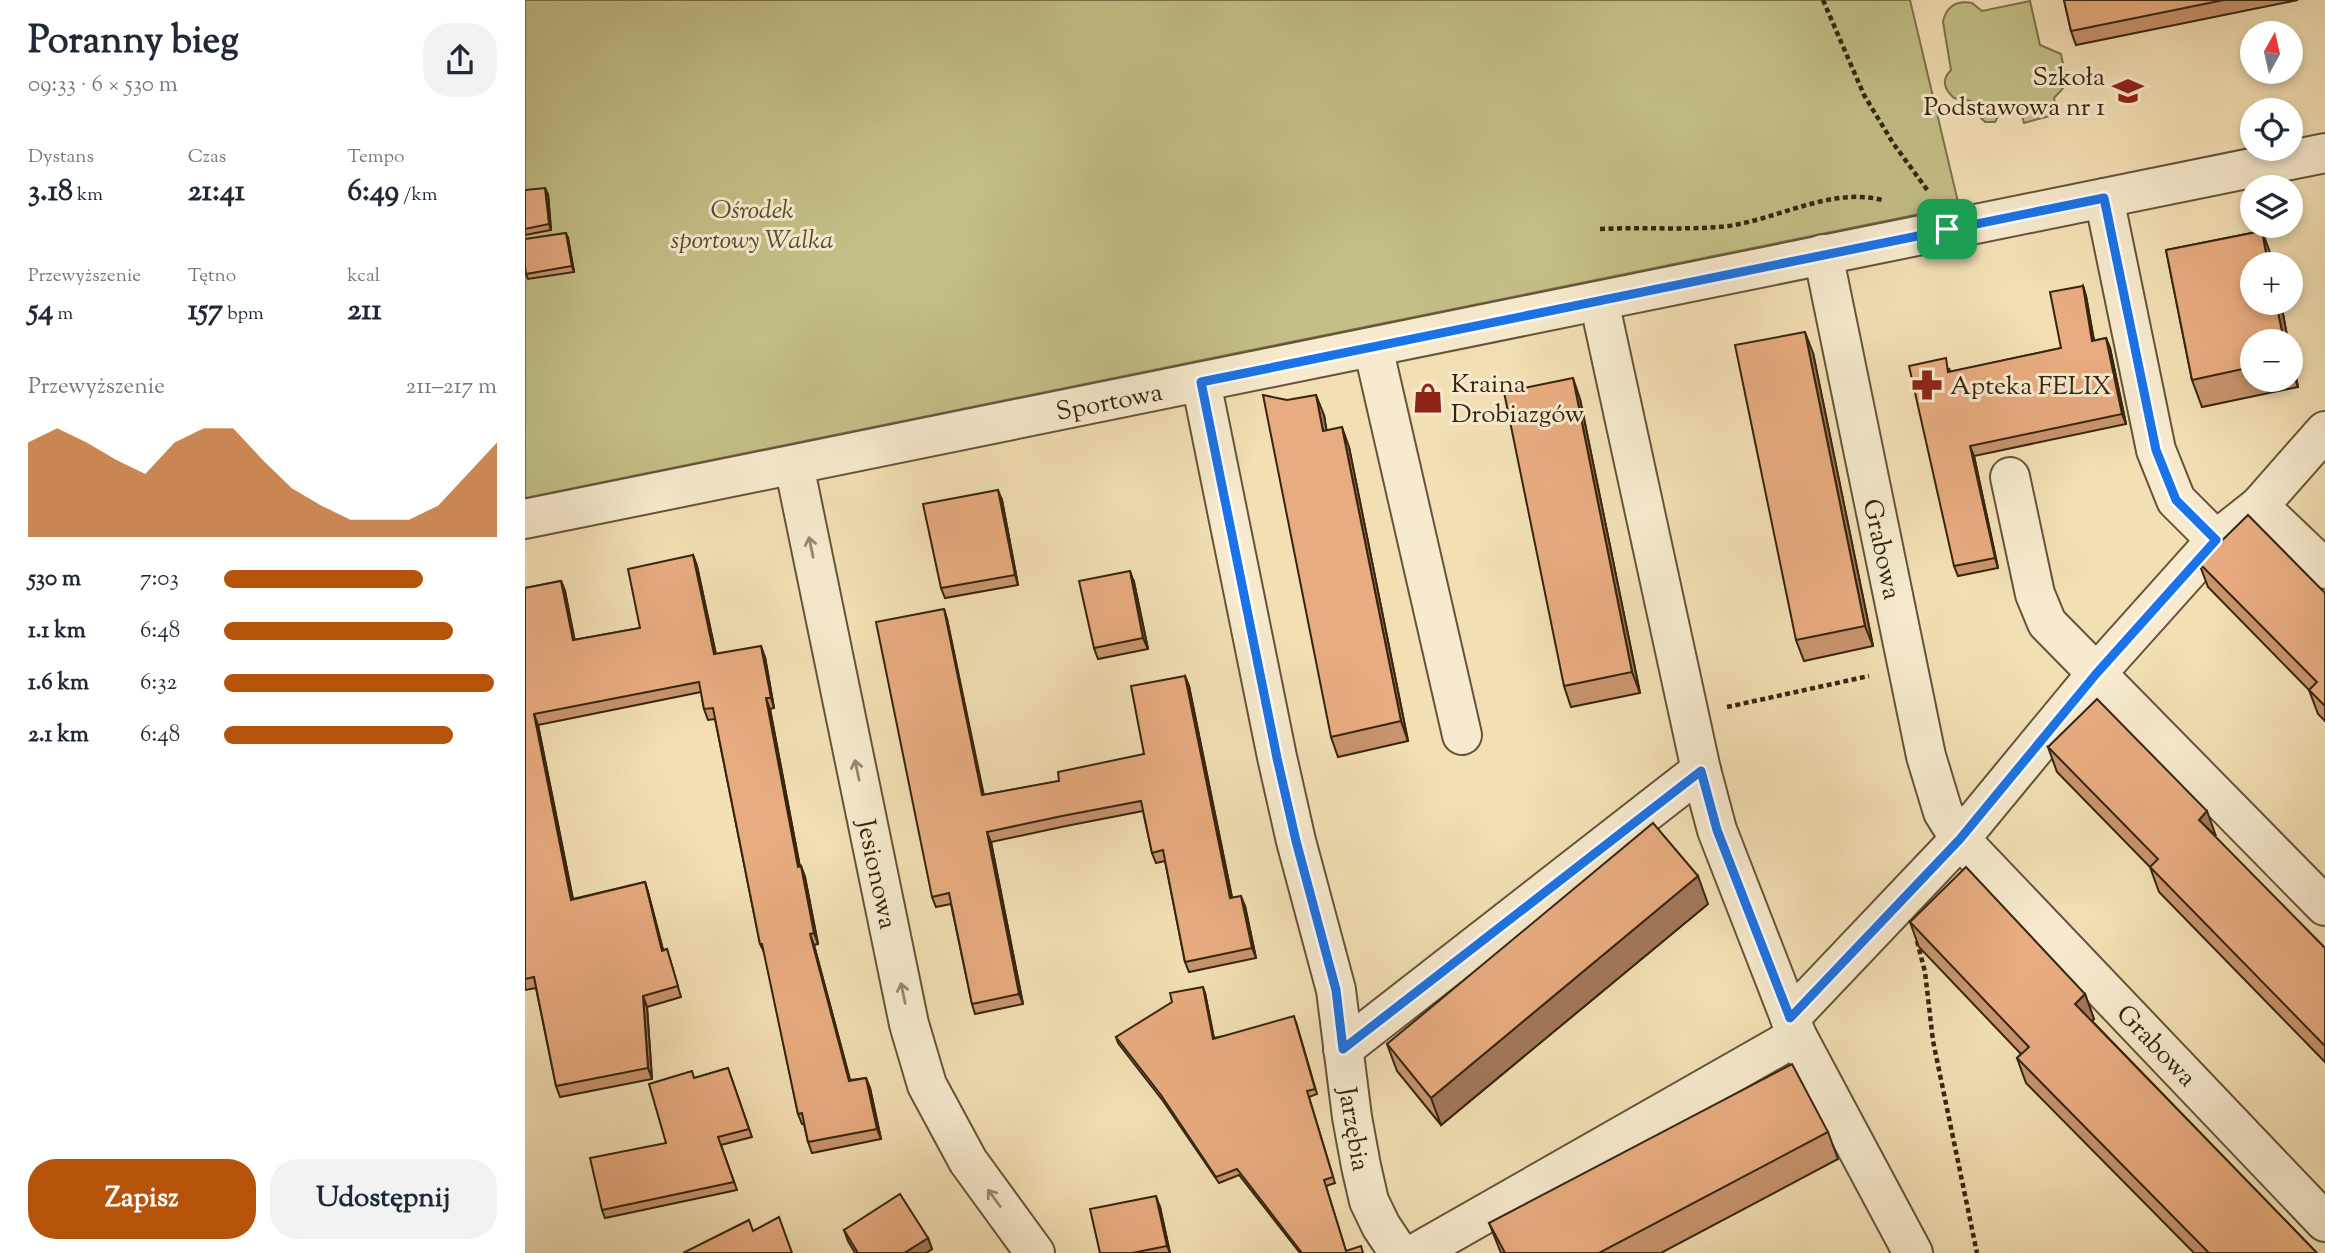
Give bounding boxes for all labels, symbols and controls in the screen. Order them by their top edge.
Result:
text: Poranny bieg [28,16,239,70]
north arrow [2240,21,2303,84]
map controls [2240,21,2303,392]
button: share [423,23,497,97]
place label: Szkoła Podstawowa nr 1 [1923,60,2105,127]
text: 09:33 · 6 × 530 m [28,69,178,102]
school or university icon: Szkoła Podstawowa nr 1 [2111,74,2145,108]
button: locate [2240,98,2303,161]
text: Dystans [28,144,94,171]
text: Czas [188,144,226,171]
text: Tempo [347,144,404,171]
text: 3.18 [28,171,73,214]
text: 21:41 [188,171,245,214]
text: 6:49 [347,171,399,214]
button: layers [2240,175,2303,238]
text: km [73,182,103,209]
text: /km [399,182,438,209]
park label: Ośrodek sportowy Walka [670,193,834,260]
pin [1917,199,1977,259]
icon: arrive [1928,210,1966,248]
button: + [2240,252,2303,315]
text: Przewyższenie [28,263,141,290]
text: Tętno [188,263,236,290]
text: kcal [347,263,380,290]
text: 54 [28,290,53,333]
text: 157 [188,290,223,333]
text: 211 [347,290,382,333]
text: m [53,301,73,328]
text: bpm [223,301,264,328]
button: − [2240,329,2303,392]
place label: Kraina Drobiazgów [1451,367,1584,434]
pharmacy icon: Apteka FELIX [1910,368,1944,402]
place label: Apteka FELIX [1950,369,2112,406]
text: Przewyższenie [28,371,165,404]
text: 211–217 m [406,371,497,404]
street label: Sportowa [1053,375,1166,432]
shop icon: Kraina Drobiazgów [1411,381,1445,415]
street label: Grabowa [1852,496,1909,603]
one-way arrow [803,536,817,559]
text: 530 m [28,563,81,596]
text: 7:03 [140,563,179,596]
text: 1.1 km [28,615,86,648]
text: 6:48 [140,615,180,648]
text: 1.6 km [28,667,89,700]
text: 6:32 [140,667,177,700]
text: 2.1 km [28,719,89,752]
text: 6:48 [140,719,180,752]
one-way arrow [849,759,863,782]
street label: Jesionowa [845,814,905,933]
one-way arrow [895,982,909,1005]
street label: Grabowa [2107,997,2204,1096]
street label: Jarzębia [1327,1083,1378,1174]
button: Zapisz [28,1159,256,1239]
button: Udostępnij [270,1159,497,1239]
one-way arrow [987,1189,1001,1208]

